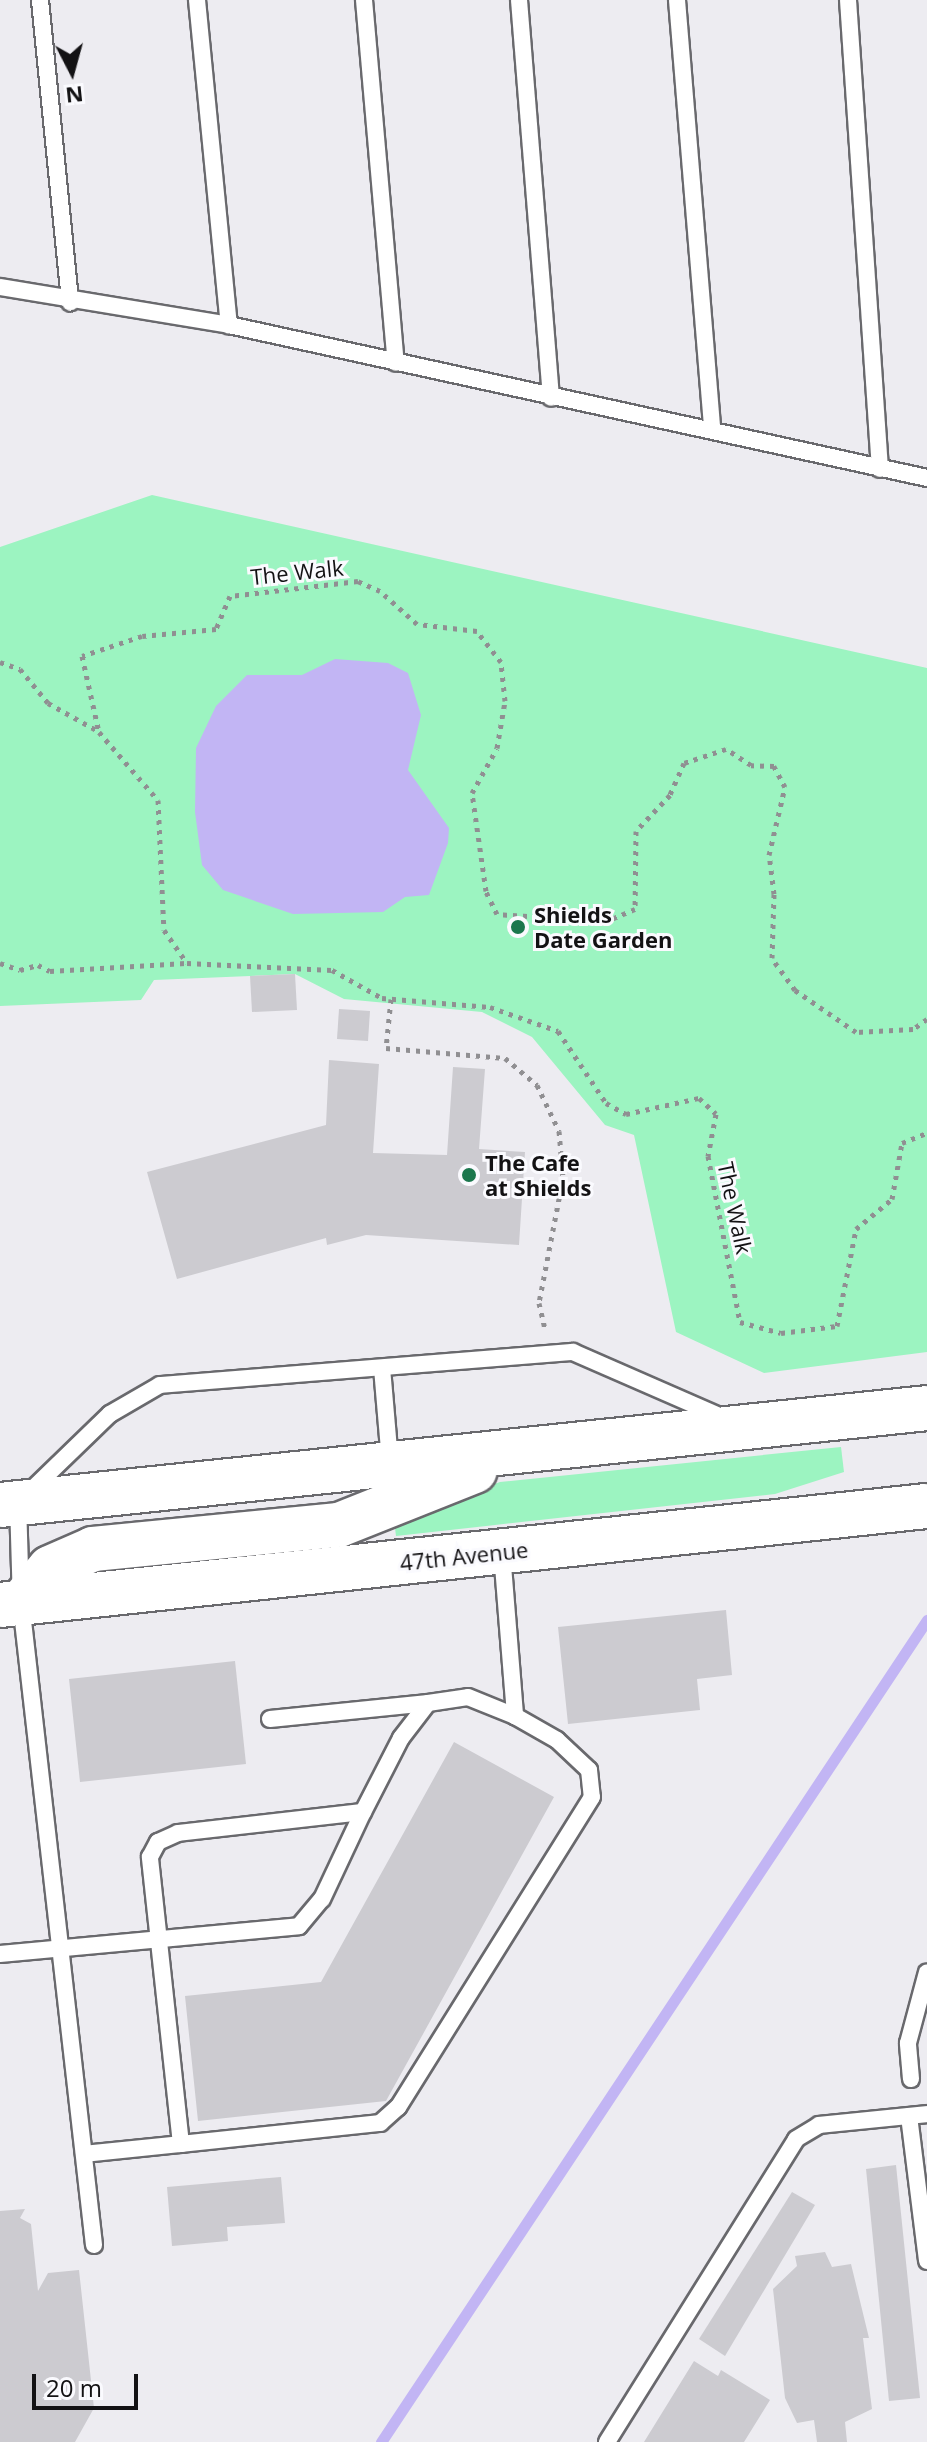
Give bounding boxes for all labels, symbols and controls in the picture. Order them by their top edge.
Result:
north arrow [32,32,112,112]
text: N [64,80,85,112]
street label: The Walk [249,554,345,590]
place label: Shields Date Garden [534,901,672,952]
marker: Shields Date Garden [509,918,527,936]
place label: The Cafe at Shields [485,1149,591,1200]
street label: The Walk [712,1160,758,1256]
marker: The Cafe at Shields [460,1166,478,1184]
street label: 47th Avenue [399,1536,529,1576]
scale bar [36,2358,142,2408]
text: 20 m [46,2371,102,2404]

